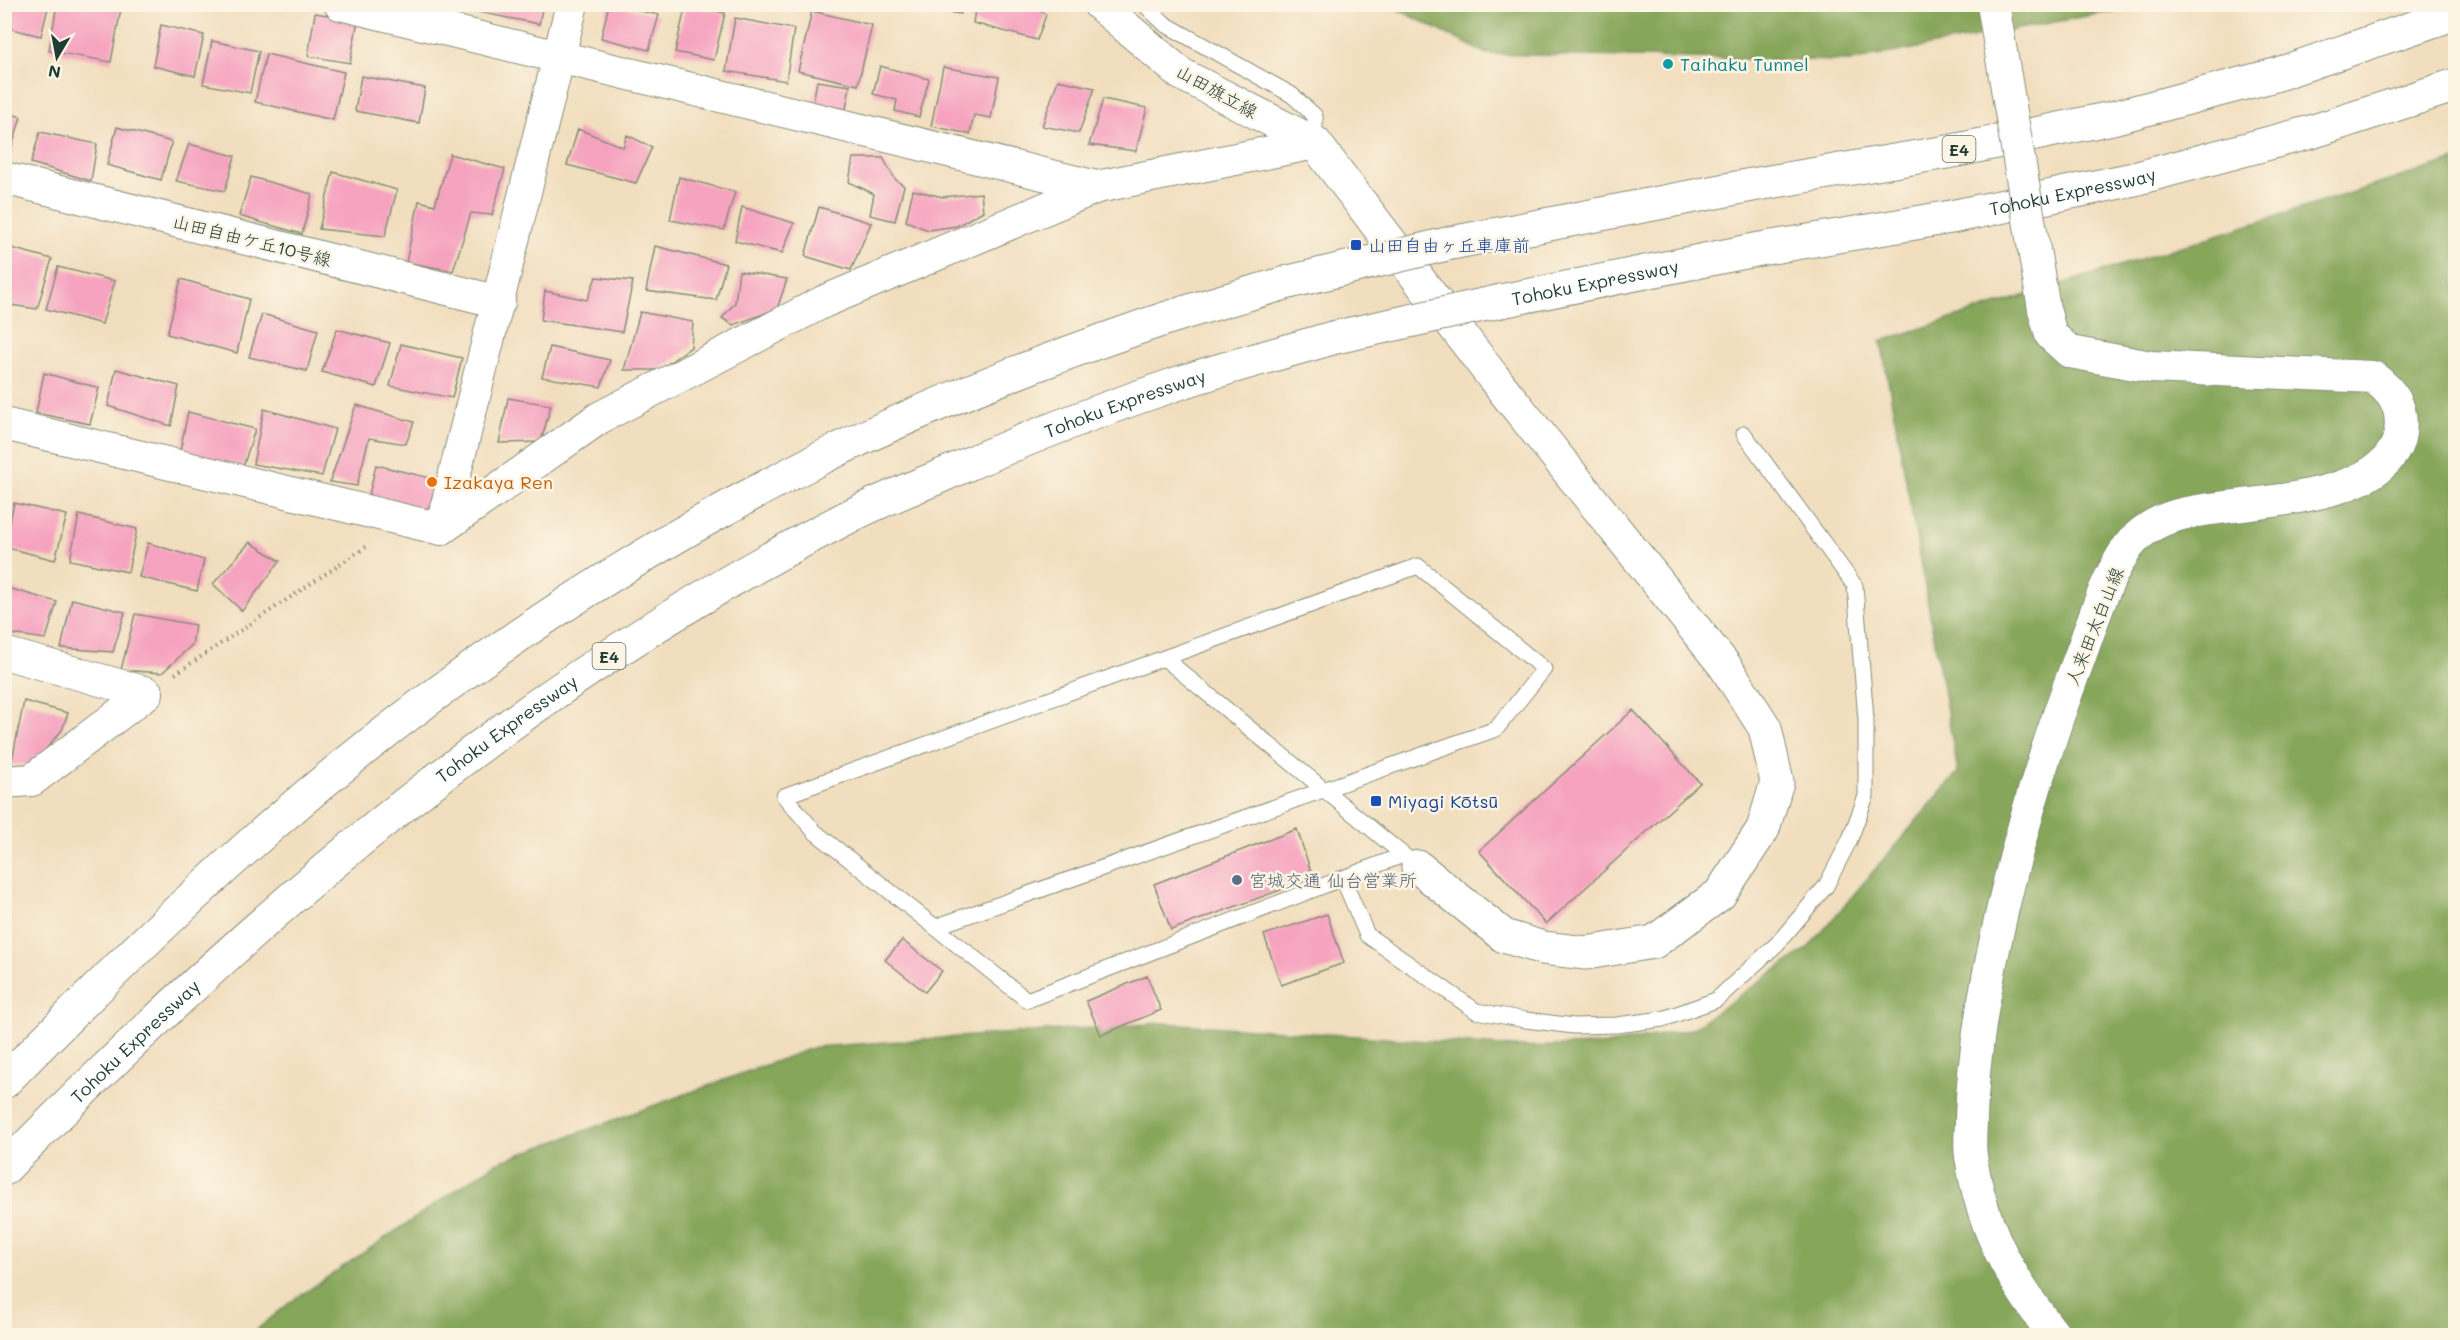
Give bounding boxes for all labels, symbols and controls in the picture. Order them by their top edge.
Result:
north arrow [27,27,87,87]
place label: Taihaku Tunnel [1680,52,1809,76]
marker: Taihaku Tunnel [1661,57,1675,71]
street label: 山田旗立線 [1172,59,1262,123]
text: N [46,61,62,84]
road number: E4 [1942,136,1976,162]
street label: Tohoku Expressway [1987,162,2158,221]
street label: 山田自由ケ丘10号線 [170,209,334,271]
place label: 山田自由ヶ丘車庫前 [1368,233,1530,257]
marker: 山田自由ヶ丘車庫前 [1349,238,1363,252]
street label: Tohoku Expressway [1510,254,1681,311]
street label: Tohoku Expressway [1041,363,1209,443]
place label: Izakaya Ren [444,470,553,494]
marker: Izakaya Ren [425,475,439,489]
street label: 人来田太白山線 [2059,563,2129,689]
road number: E4 [592,643,626,669]
street label: Tohoku Expressway [431,669,582,788]
place label: Miyagi Kōtsū [1388,789,1498,813]
marker: Miyagi Kōtsū [1369,794,1383,808]
place label: 宮城交通 仙台営業所 [1249,868,1417,892]
marker: 宮城交通 仙台営業所 [1230,873,1244,887]
street label: Tohoku Expressway [65,974,205,1108]

